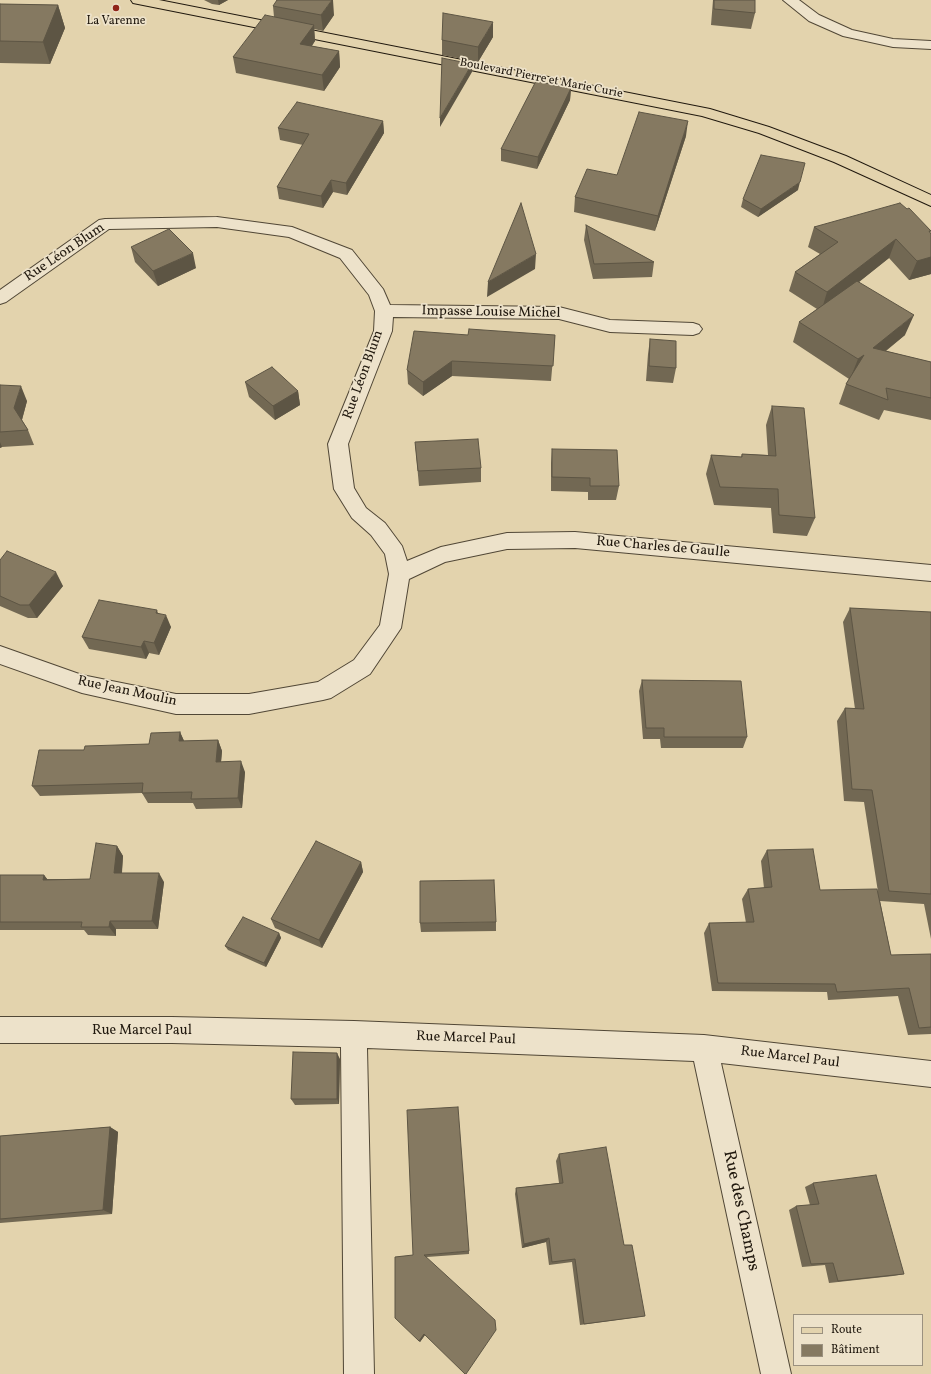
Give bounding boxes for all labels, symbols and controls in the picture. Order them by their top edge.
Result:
marker: La Varenne [111,3,121,13]
place label: La Varenne [87,15,145,29]
street label: Boulevard Pierre et Marie Curie [458,56,624,102]
street label: Rue Léon Blum [22,220,108,286]
street label: Impasse Louise Michel [421,303,561,323]
street label: Rue Léon Blum [340,328,388,422]
street label: Rue Charles de Gaulle [595,534,731,562]
street label: Rue Jean Moulin [76,673,178,711]
street label: Rue Marcel Paul [92,1023,192,1039]
street label: Rue Marcel Paul [416,1029,516,1049]
street label: Rue Marcel Paul [739,1044,841,1072]
street label: Rue des Champs [717,1149,763,1273]
legend [793,1314,923,1366]
text: Route [831,1322,862,1338]
text: Bâtiment [831,1342,880,1358]

